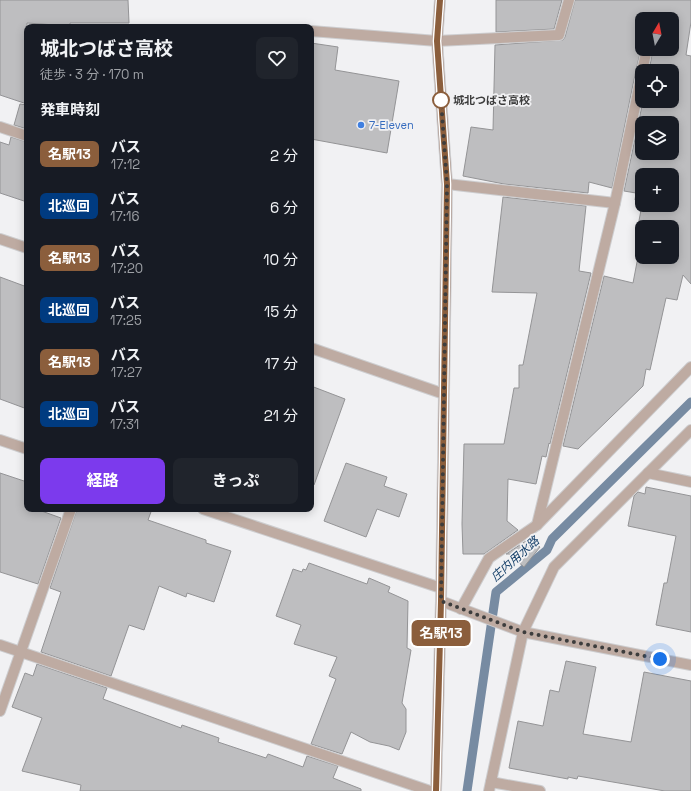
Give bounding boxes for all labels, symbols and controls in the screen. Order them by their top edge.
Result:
north arrow [635,12,679,56]
map controls [635,12,679,264]
text: 城北つばさ高校 [40,36,173,61]
button: heart [256,37,298,79]
button: locate [635,64,679,108]
text: 徒歩 · 3 分 · 170 m [40,66,144,83]
marker: 城北つばさ高校 [432,91,450,109]
place label: 城北つばさ高校 [453,93,530,107]
text: 発車時刻 [40,100,100,119]
button: layers [635,116,679,160]
place label: 7-Eleven [369,118,414,132]
marker: 7-Eleven [356,120,366,130]
text: バス [111,137,141,156]
text: 名駅13 [48,145,91,163]
text: 2 分 [270,146,298,165]
text: 17:12 [111,156,140,173]
button: + [635,168,679,212]
text: バス [110,189,140,208]
text: 北巡回 [48,197,90,215]
text: 6 分 [270,198,298,217]
text: 17:16 [110,208,139,225]
button: − [635,220,679,264]
text: バス [111,241,141,260]
text: 名駅13 [48,249,91,267]
text: 10 分 [263,250,298,269]
text: 17:20 [111,260,143,277]
text: バス [110,293,140,312]
text: 北巡回 [48,301,90,319]
text: 15 分 [264,302,298,321]
text: 17:25 [110,312,142,329]
text: バス [111,345,141,364]
text: 名駅13 [48,353,91,371]
text: 17 分 [264,354,298,373]
text: 17:27 [111,364,142,381]
text: バス [110,397,140,416]
text: 北巡回 [48,405,90,423]
text: 21 分 [264,406,298,425]
text: 17:31 [110,416,139,433]
button: 経路 [40,458,165,504]
button: きっぷ [173,458,298,504]
water label: 庄内用水路 [487,532,543,585]
line badge: 名駅13 [413,620,469,646]
text: 名駅13 [420,624,462,642]
your location [650,649,670,669]

